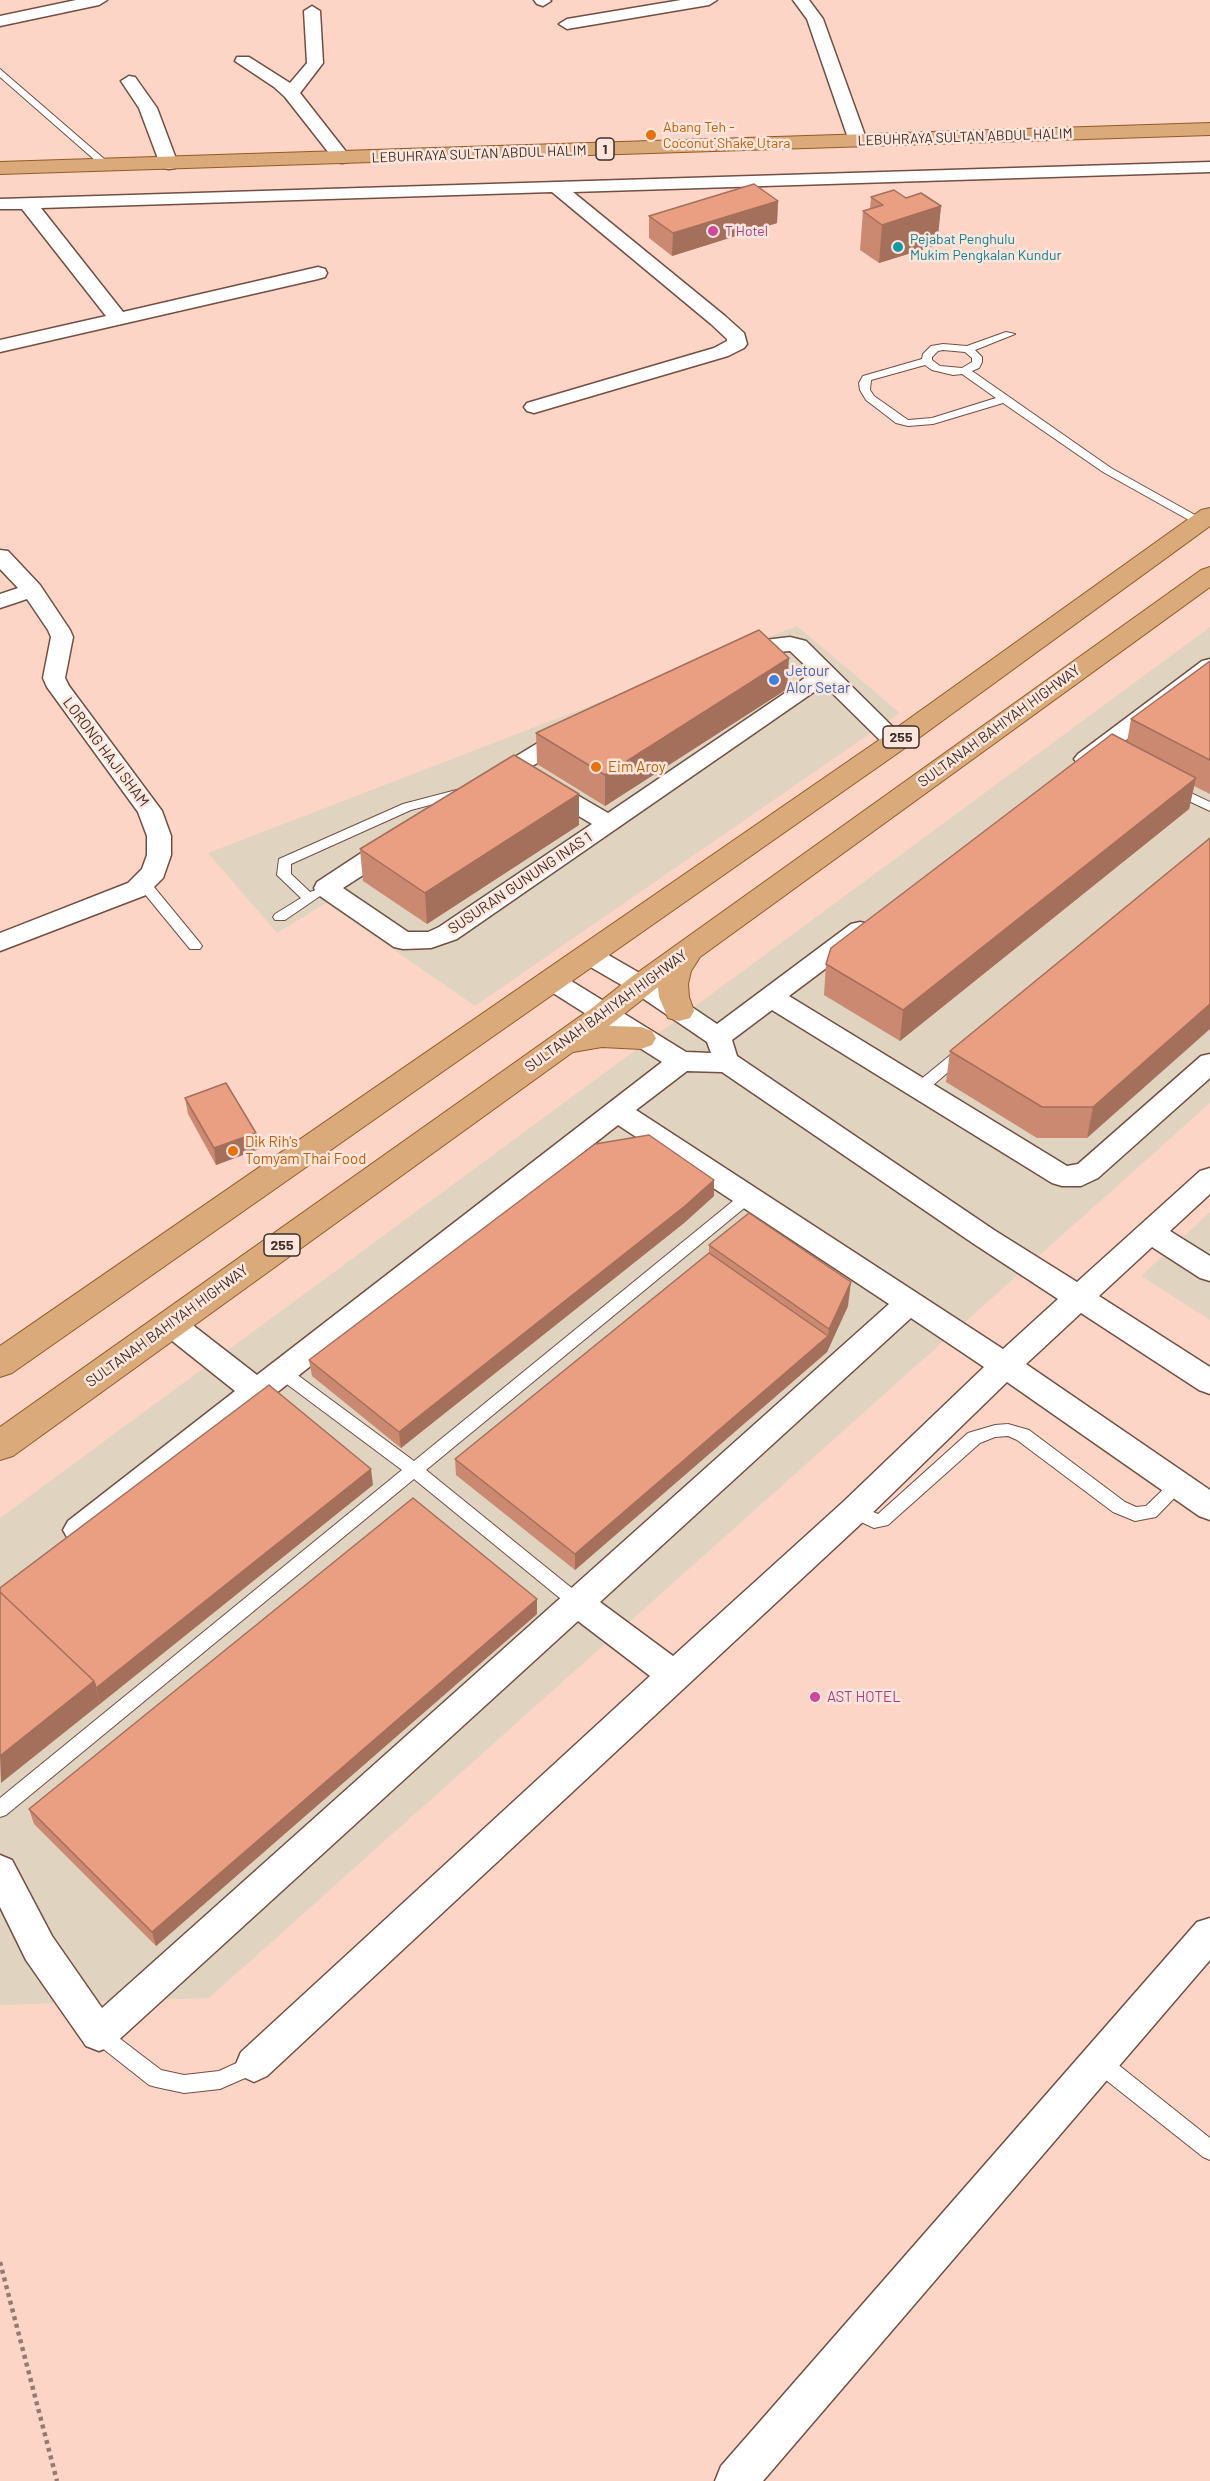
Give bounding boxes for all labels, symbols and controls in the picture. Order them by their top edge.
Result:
place label: Abang Teh - Coconut Shake Utara [663,119,790,152]
street label: LEBUHRAYA SULTAN ABDUL HALIM [857,125,1073,149]
marker: Abang Teh - Coconut Shake Utara [644,128,658,142]
road number: 1 [596,138,614,160]
street label: LEBUHRAYA SULTAN ABDUL HALIM [371,142,587,166]
place label: T Hotel [725,223,768,239]
marker: T Hotel [706,224,720,238]
place label: Pejabat Penghulu Mukim Pengkalan Kundur [910,231,1062,264]
marker: Pejabat Penghulu Mukim Pengkalan Kundur [891,240,905,254]
street label: SULTANAH BAHIYAH HIGHWAY [914,661,1084,791]
place label: Jetour Alor Setar [786,662,850,697]
marker: Jetour Alor Setar [767,673,781,687]
street label: LORONG HAJI SHAM [59,694,153,810]
road number: 255 [883,726,919,748]
place label: Eim Aroy [608,758,666,776]
marker: Eim Aroy [589,760,603,774]
street label: SUSURAN GUNUNG INAS 1 [445,828,595,938]
street label: SULTANAH BAHIYAH HIGHWAY [521,946,691,1076]
place label: Dik Rih's Tomyam Thai Food [245,1133,366,1168]
marker: Dik Rih's Tomyam Thai Food [226,1144,240,1158]
road number: 255 [264,1234,300,1256]
street label: SULTANAH BAHIYAH HIGHWAY [82,1261,252,1391]
place label: AST HOTEL [827,1688,901,1706]
marker: AST HOTEL [808,1690,822,1704]

